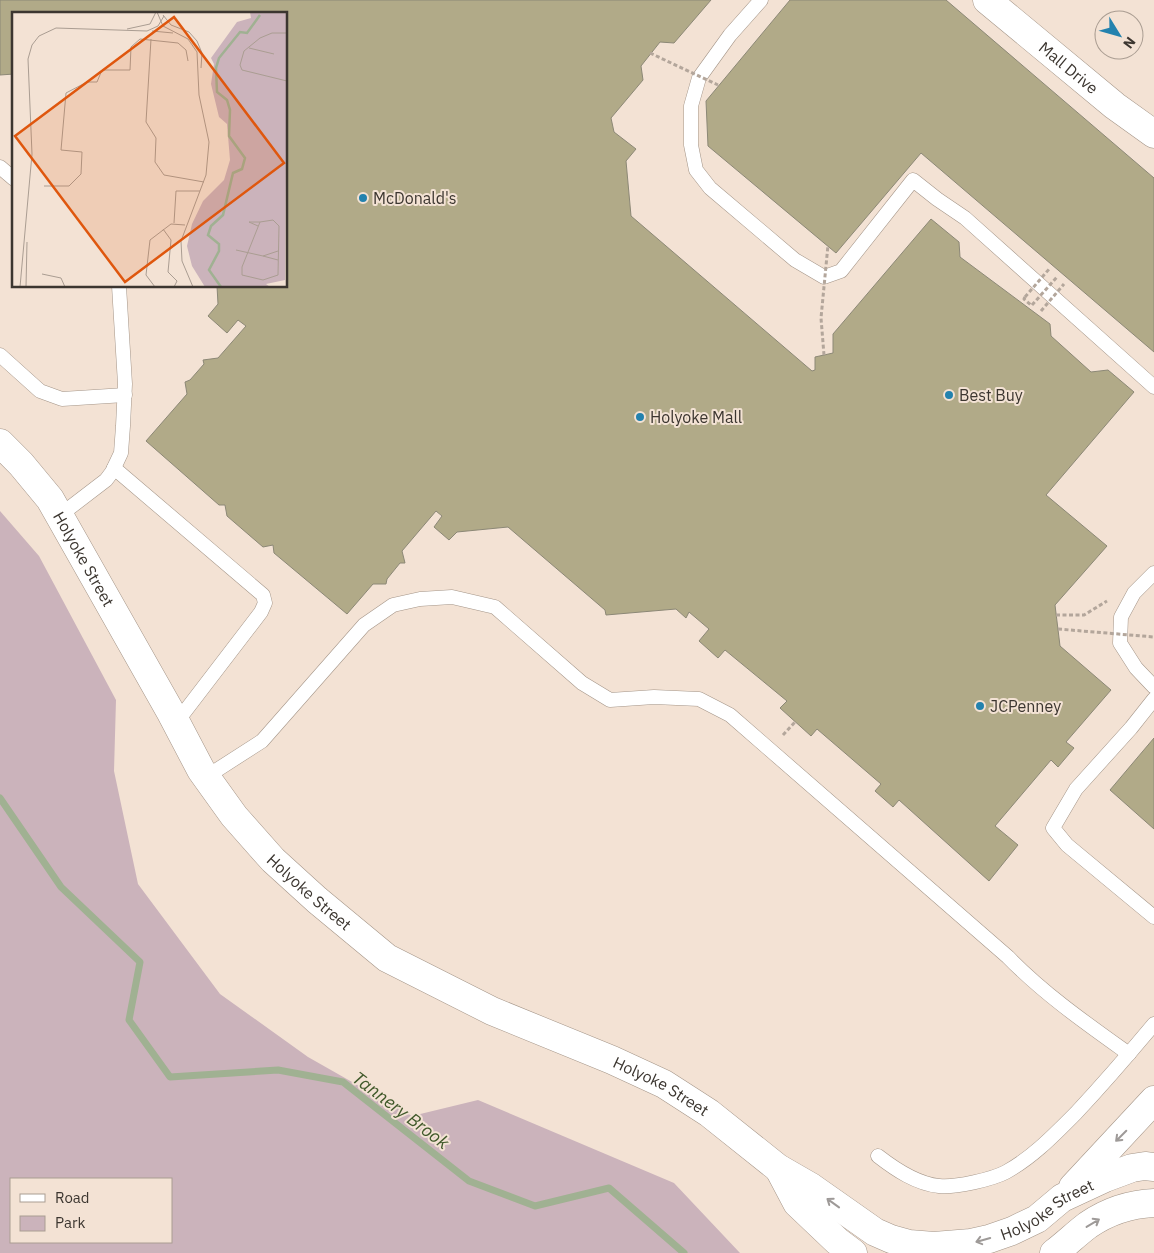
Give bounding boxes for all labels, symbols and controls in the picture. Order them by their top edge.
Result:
north arrow [1094,10,1144,60]
inset map [12,12,288,288]
text: N [1119,33,1140,52]
street label: Mall Drive [1035,37,1103,98]
place label: McDonald's [373,188,457,208]
marker: McDonald's [357,192,369,204]
place label: Best Buy [959,385,1023,405]
marker: Best Buy [943,389,955,401]
place label: Holyoke Mall [650,407,742,427]
marker: Holyoke Mall [634,411,646,423]
street label: Holyoke Street [49,508,119,610]
place label: JCPenney [990,696,1061,716]
marker: JCPenney [974,700,986,712]
street label: Holyoke Street [263,849,356,934]
street label: Holyoke Street [610,1052,713,1120]
water label: Tannery Brook [348,1066,455,1154]
one-way arrow [1115,1130,1127,1142]
street label: Holyoke Street [997,1175,1097,1244]
legend [10,1178,172,1243]
text: Road [55,1188,90,1207]
one-way arrow [826,1198,840,1208]
text: Park [55,1213,85,1232]
one-way arrow [1085,1217,1099,1227]
one-way arrow [976,1236,992,1245]

